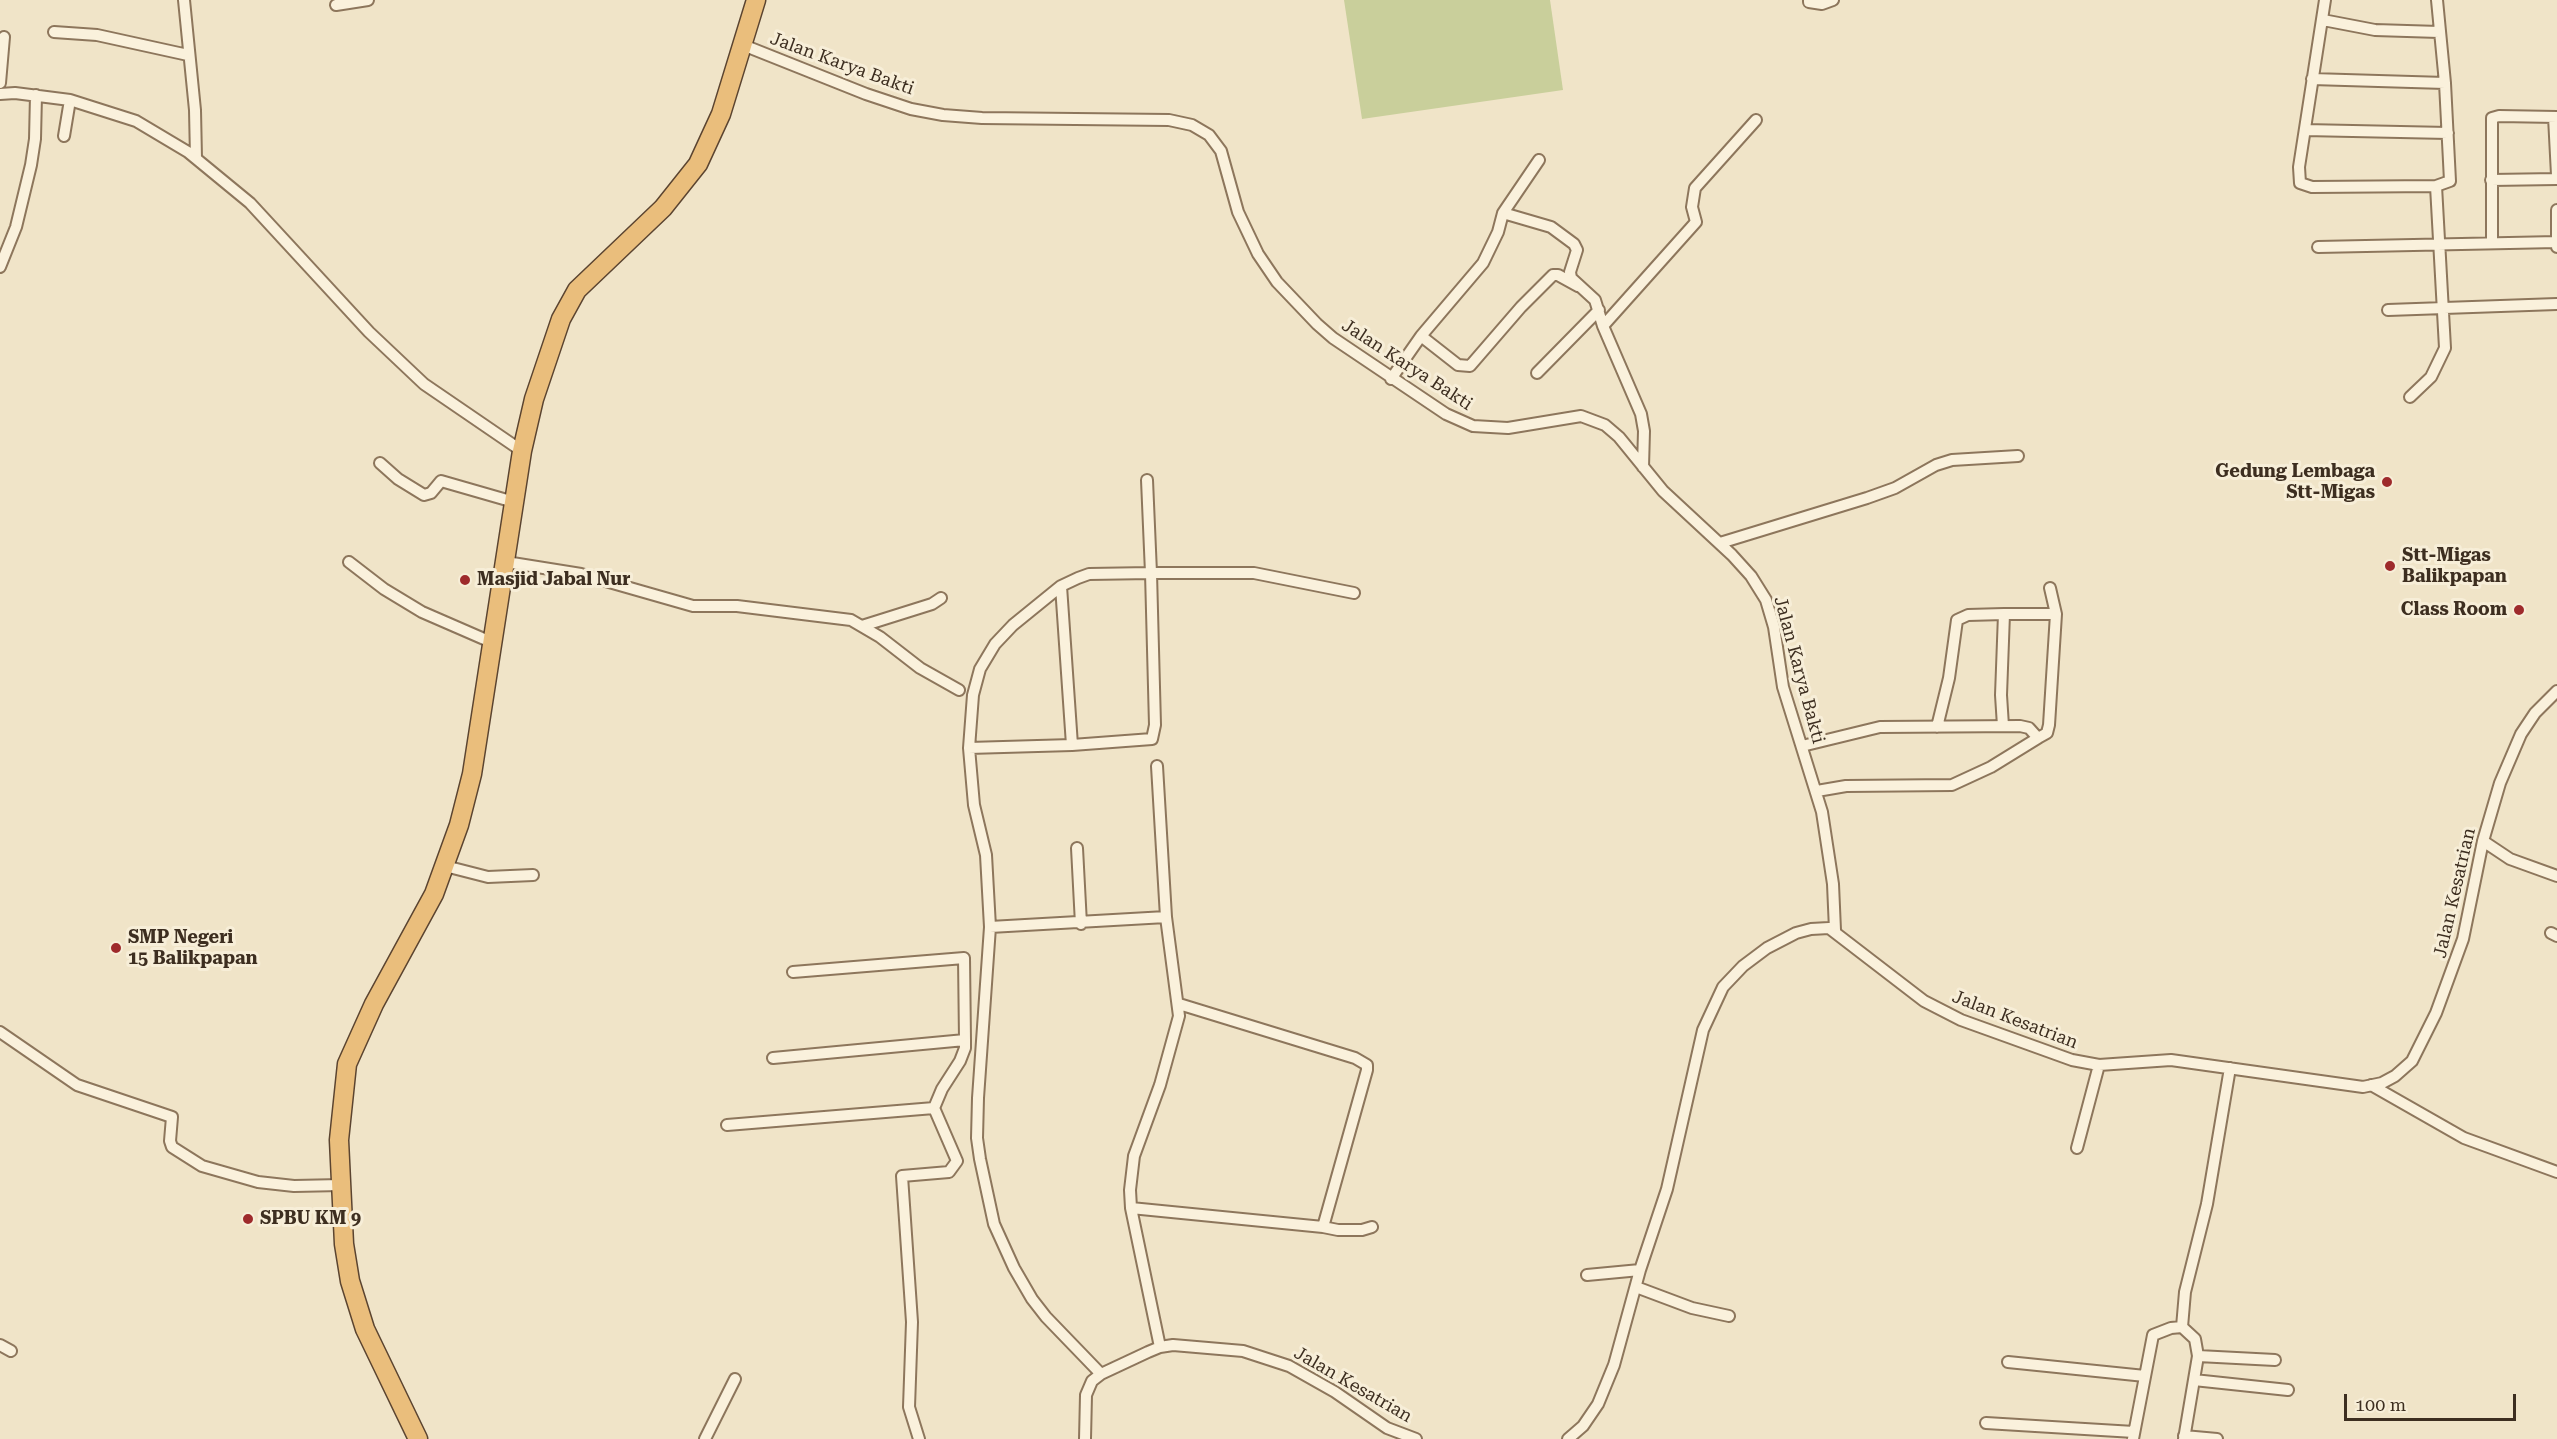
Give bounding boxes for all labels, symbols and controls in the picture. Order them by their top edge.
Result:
street label: Jalan Karya Bakti [767,28,917,100]
street label: Jalan Karya Bakti [1338,315,1476,415]
place label: Gedung Lembaga Stt-Migas [2215,461,2375,504]
marker: Gedung Lembaga Stt-Migas [2380,475,2394,489]
place label: Stt-Migas Balikpapan [2402,545,2507,588]
marker: Stt-Migas Balikpapan [2383,559,2397,573]
place label: Masjid Jabal Nur [477,569,630,591]
marker: Masjid Jabal Nur [458,573,472,587]
street label: Jalan Karya Bakti [1769,594,1829,746]
place label: Class Room [2401,599,2507,621]
marker: Class Room [2512,603,2526,617]
street label: Jalan Kesatrian [2430,826,2480,960]
place label: SMP Negeri 15 Balikpapan [128,927,258,970]
marker: SMP Negeri 15 Balikpapan [109,941,123,955]
street label: Jalan Kesatrian [1949,986,2081,1054]
place label: SPBU KM 9 [260,1208,361,1230]
marker: SPBU KM 9 [241,1212,255,1226]
street label: Jalan Kesatrian [1290,1342,1416,1428]
scale bar [2347,1382,2520,1420]
text: 100 m [2355,1394,2406,1415]

